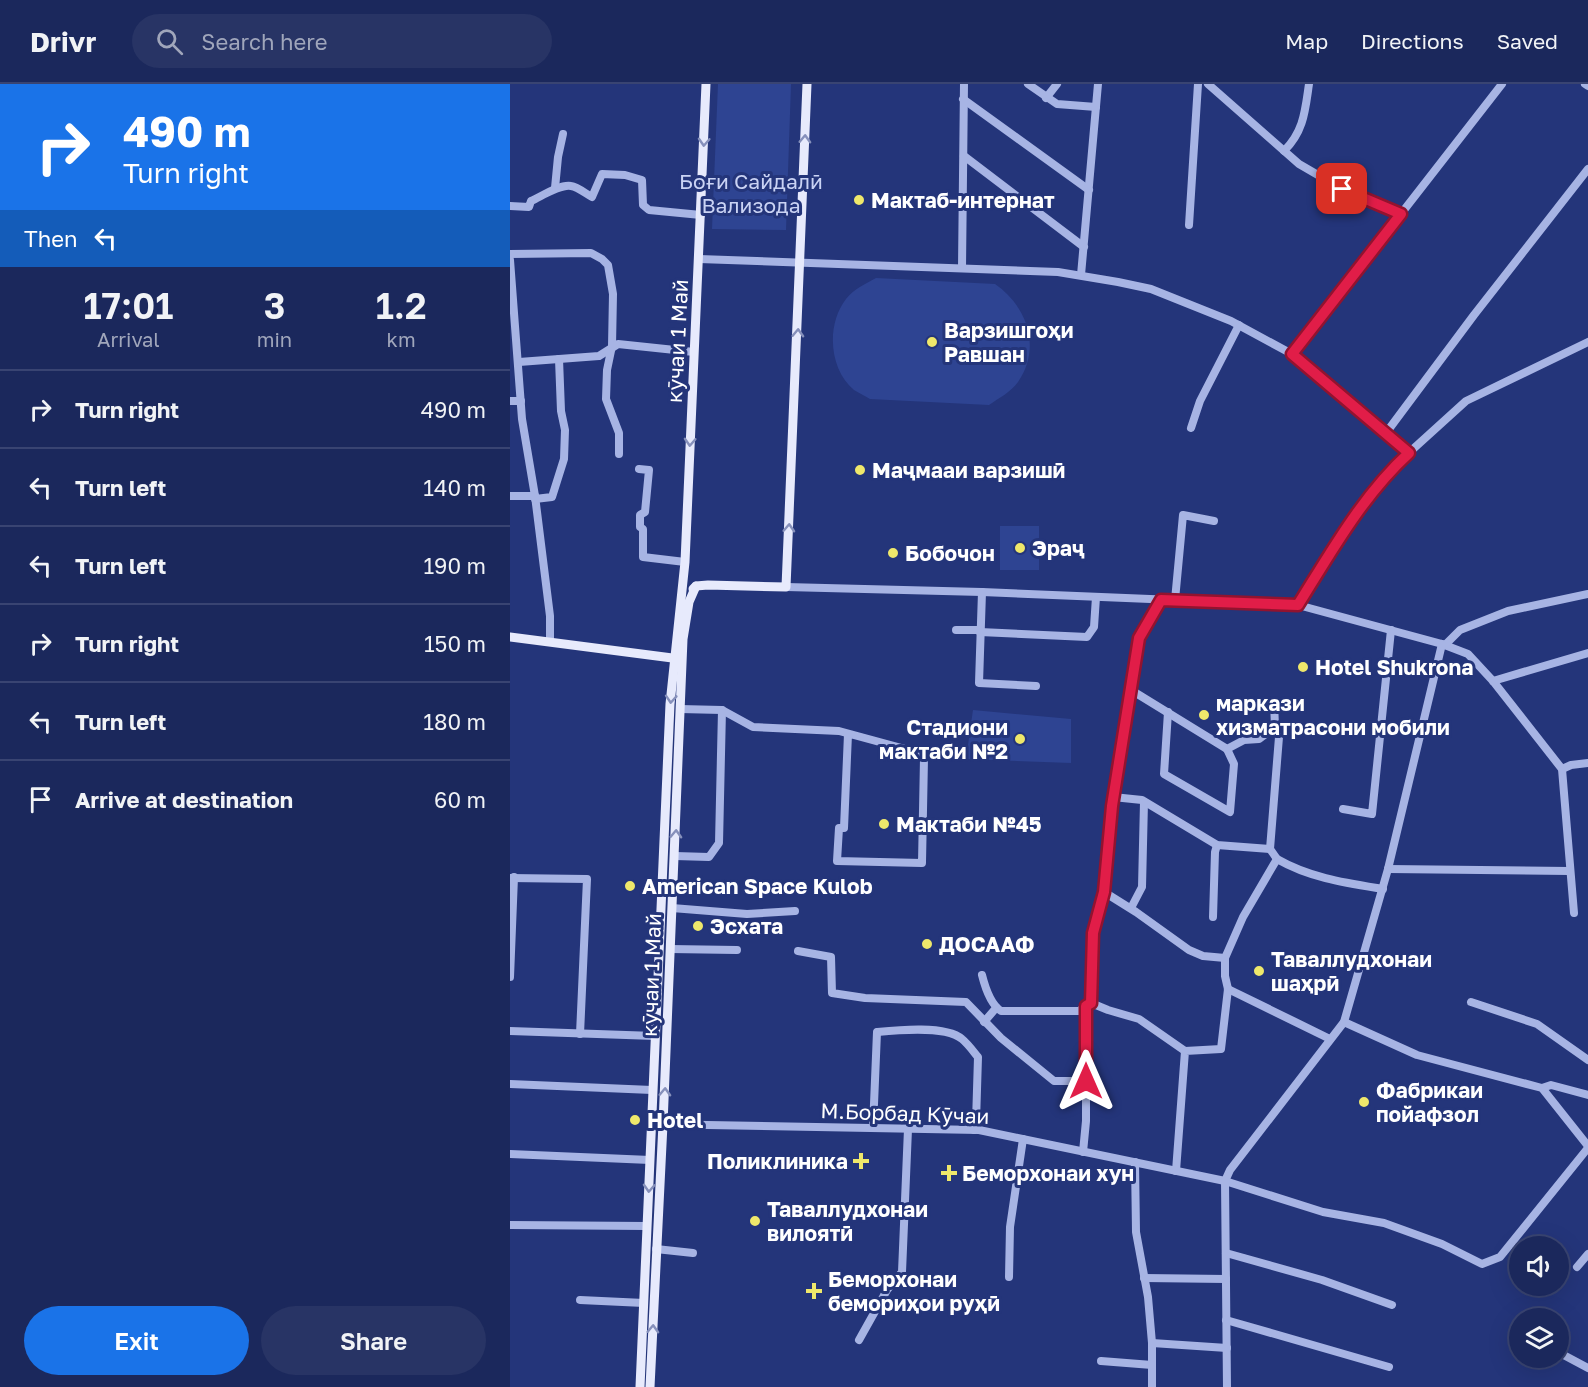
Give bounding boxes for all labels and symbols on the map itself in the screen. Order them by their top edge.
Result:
one-way arrow [799,134,812,143]
one-way arrow [697,138,710,147]
pin [1316,163,1367,214]
park label: Боғи Сайдалӣ Вализода [679,168,823,218]
place label: Мактаб-интернат [871,187,1055,213]
marker: Мактаб-интернат [852,193,866,207]
street label: кӯчаи 1 Май [661,279,693,403]
place label: Варзишгоҳи Равшан [944,317,1074,367]
one-way arrow [791,329,804,338]
marker: Варзишгоҳи Равшан [925,335,939,349]
one-way arrow [684,438,697,447]
place label: Маҷмааи варзишӣ [872,457,1065,483]
marker: Маҷмааи варзишӣ [853,463,867,477]
one-way arrow [783,524,796,533]
place label: Эраҷ [1032,535,1085,561]
place label: Бобочон [905,540,995,566]
marker: Эраҷ [1013,541,1027,555]
marker: Бобочон [886,546,900,560]
place label: Hotel Shukrona [1315,654,1473,680]
marker: Hotel Shukrona [1296,660,1310,674]
place label: маркази хизматрасони мобили [1216,690,1450,740]
one-way arrow [665,695,678,704]
marker: маркази хизматрасони мобили [1197,708,1211,722]
place label: Стадиони мактаби №2 [879,714,1008,764]
marker: Стадиони мактаби №2 [1013,732,1027,746]
place label: Мактаби №45 [896,811,1042,837]
marker: Мактаби №45 [877,817,891,831]
one-way arrow [669,830,682,839]
place label: American Space Kulob [642,873,873,899]
marker: American Space Kulob [623,879,637,893]
street label: кӯчаи 1 Май [636,913,666,1037]
place label: Эсхата [710,913,783,939]
marker: Эсхата [691,919,705,933]
place label: ДОСААФ [939,931,1035,957]
marker: ДОСААФ [920,937,934,951]
place label: Таваллудхонаи шаҳрӣ [1271,946,1432,996]
marker: Таваллудхонаи шаҳрӣ [1252,964,1266,978]
position arrow [1054,1049,1118,1113]
place label: Фабрикаи пойафзол [1376,1077,1483,1127]
one-way arrow [658,1087,671,1096]
marker: Фабрикаи пойафзол [1357,1095,1371,1109]
street label: М.Борбад Кӯчаи [820,1097,990,1129]
place label: Hotel [647,1107,703,1133]
marker: Hotel [628,1113,642,1127]
place label: Поликлиника [707,1148,848,1174]
marker: Поликлиника [852,1152,870,1170]
place label: Беморхонаи хун [962,1160,1134,1186]
marker: Беморхонаи хун [940,1164,958,1182]
one-way arrow [642,1183,655,1192]
place label: Таваллудхонаи вилоятӣ [767,1196,928,1246]
marker: Таваллудхонаи вилоятӣ [748,1214,762,1228]
place label: Беморхонаи бемориҳои руҳӣ [828,1266,1000,1316]
marker: Беморхонаи бемориҳои руҳӣ [805,1282,823,1300]
one-way arrow [646,1324,659,1333]

